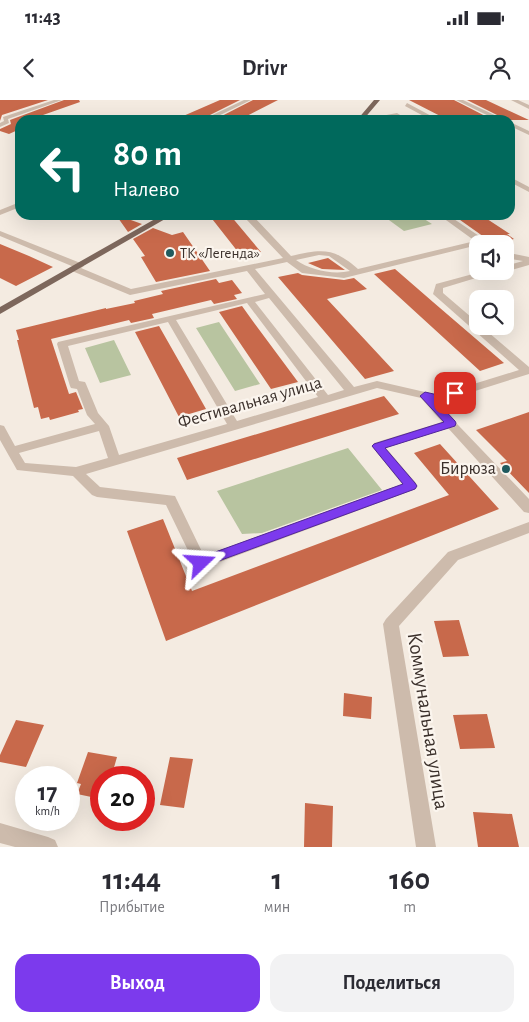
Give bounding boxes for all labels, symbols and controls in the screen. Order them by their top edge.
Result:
text: 11:43 [25,8,61,27]
icon: back [15,54,43,82]
icon: person [486,54,514,82]
text: Drivr [242,57,287,79]
icon: left [30,135,95,200]
text: 80 m [113,137,182,172]
text: Налево [113,178,179,200]
map controls [469,235,514,335]
button: sound [469,235,514,280]
place label: ТК «Легенда» [180,246,260,261]
marker: ТК «Легенда» [164,247,176,259]
button: search [469,290,514,335]
pin [434,372,476,414]
street label: Фестивальная улица [176,374,324,432]
icon: arrive [441,379,469,407]
place label: Бирюза [440,460,496,478]
marker: Бирюза [500,463,512,475]
position arrow [174,536,226,588]
street label: Коммунальная улица [404,631,452,811]
speed limit sign: 20 [90,766,155,831]
text: 17 [38,780,57,805]
text: km/h [35,805,60,817]
text: 11:44 [103,865,161,895]
text: 1 [272,865,282,895]
text: 160 [389,865,430,895]
text: Прибытие [99,899,165,915]
text: мин [264,899,290,915]
text: m [403,899,416,915]
button: Выход [15,954,260,1012]
button: Поделиться [270,954,514,1012]

